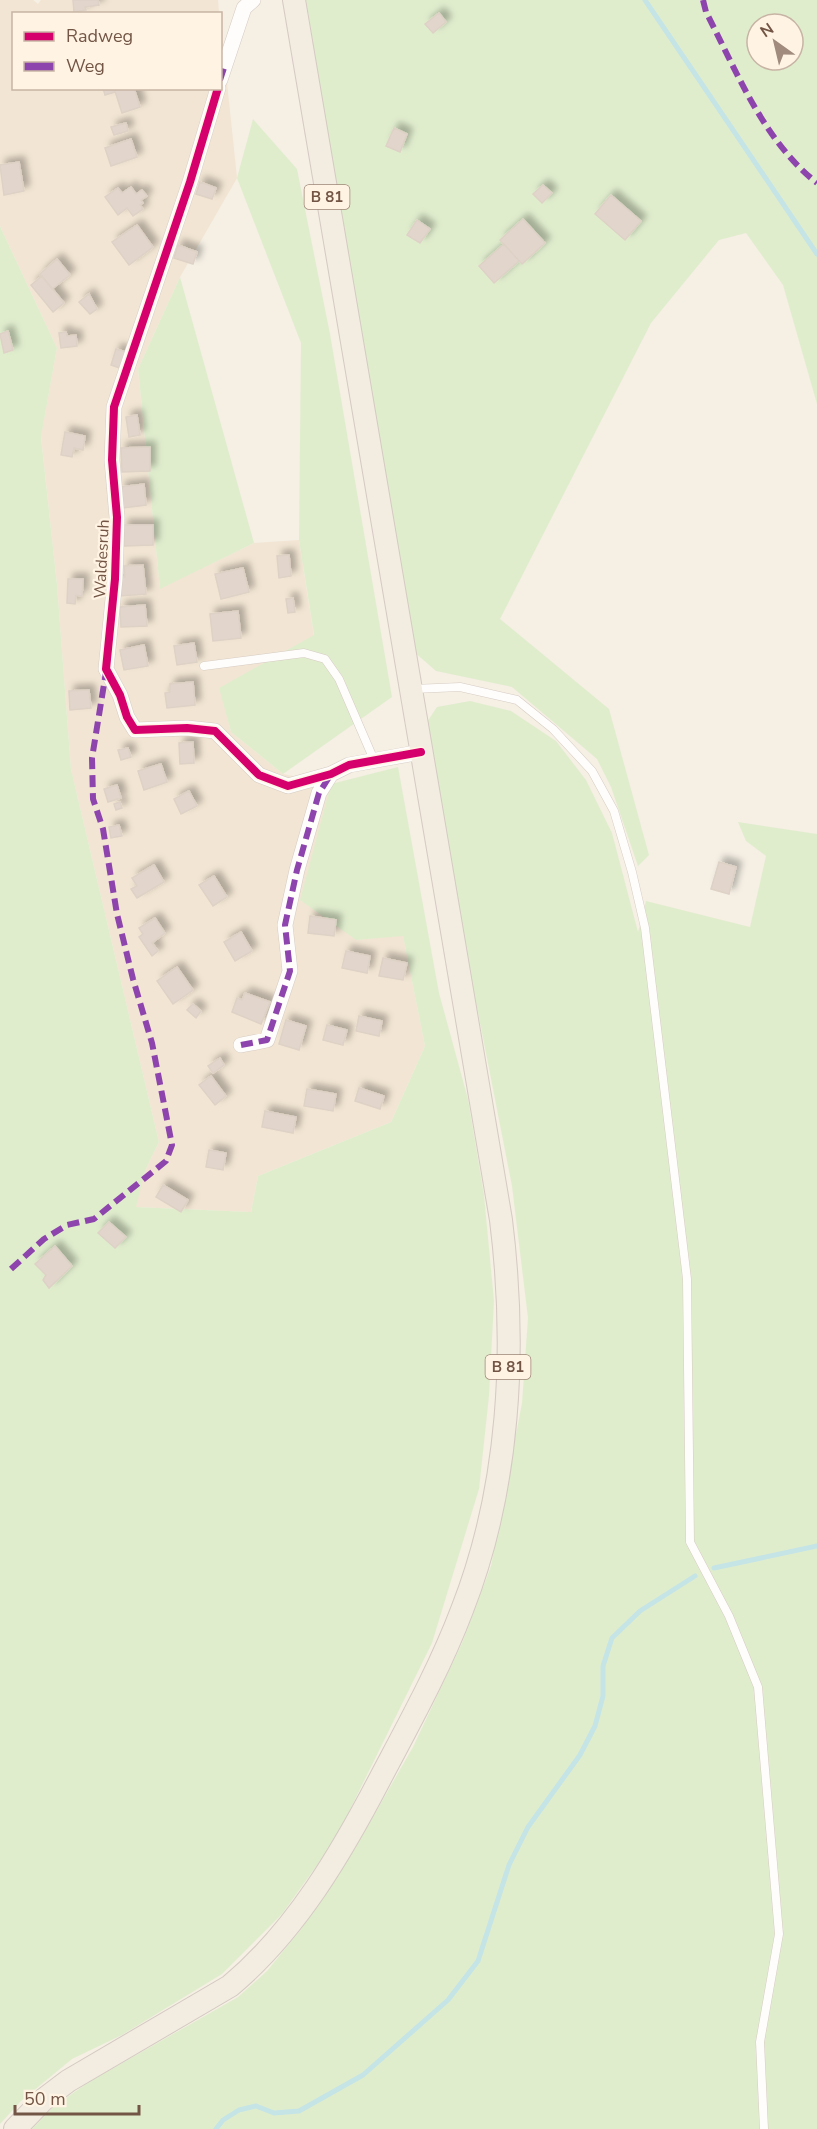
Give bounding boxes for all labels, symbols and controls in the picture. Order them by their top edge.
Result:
legend [12,12,222,90]
north arrow [745,12,805,72]
text: N [756,18,778,43]
text: Radweg [66,24,133,48]
text: Weg [66,54,105,78]
road number: B 81 [304,185,350,209]
street label: Waldesruh [89,519,115,599]
road number: B 81 [486,1355,530,1379]
scale bar [15,2078,140,2116]
text: 50 m [24,2087,66,2111]

